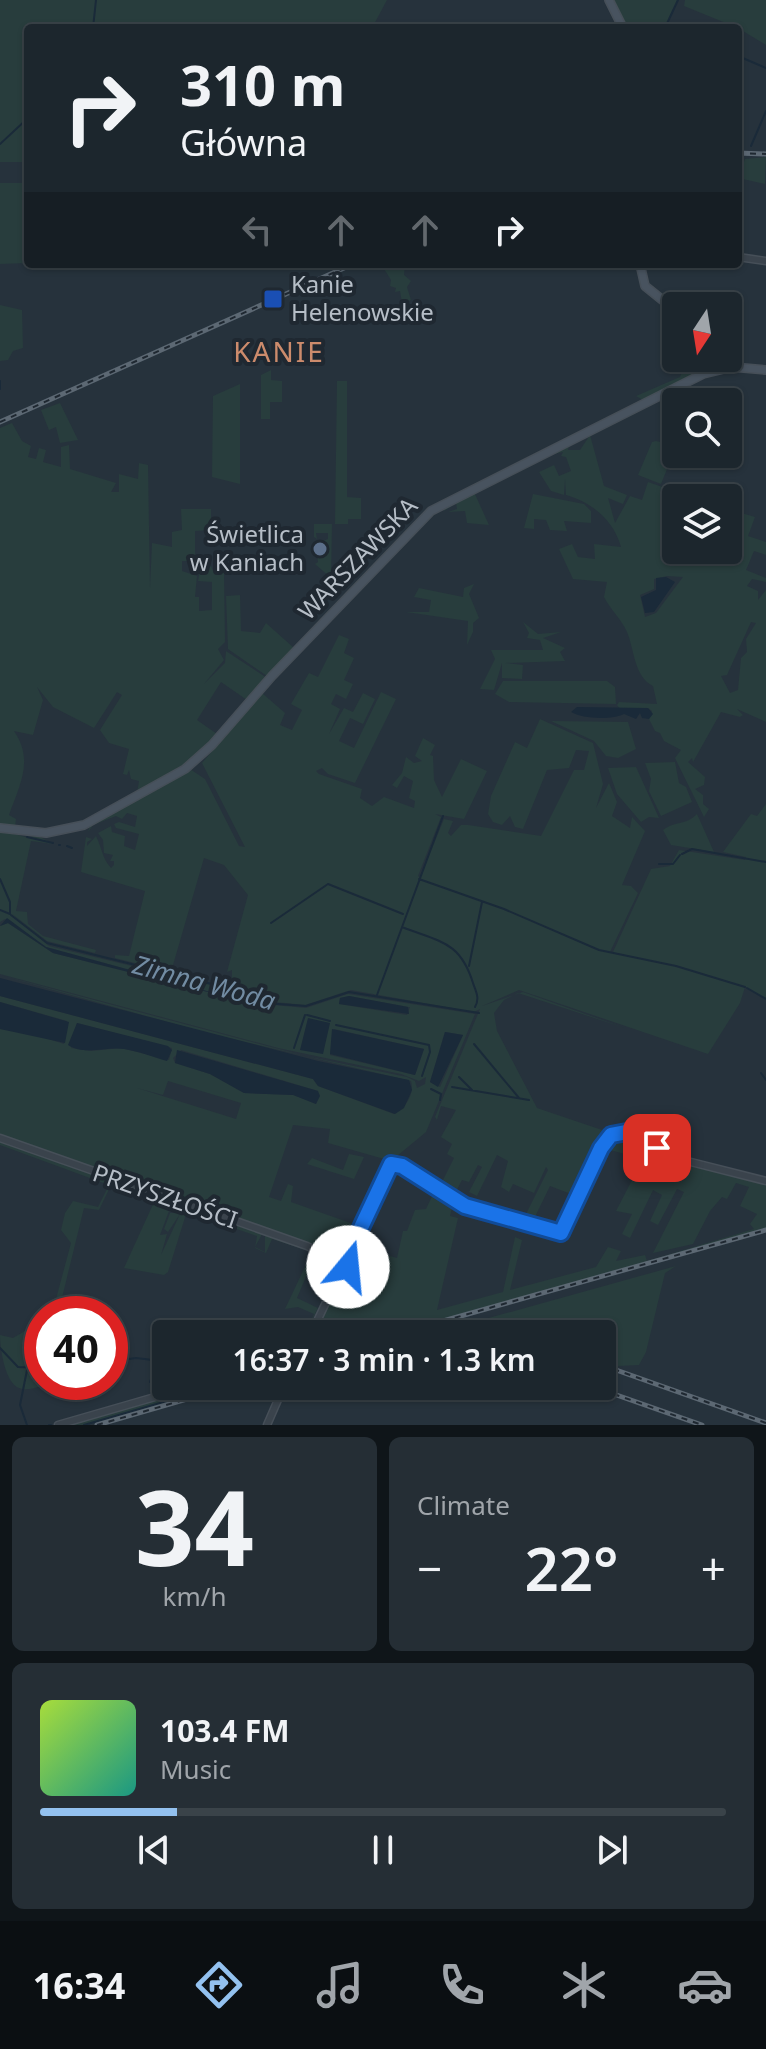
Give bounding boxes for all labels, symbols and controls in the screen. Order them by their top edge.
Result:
text: 310 m [180,46,345,122]
icon: right [48,56,152,160]
text: Główna [180,118,307,167]
icon: left [235,208,279,252]
icon: ahead [319,208,363,252]
icon: ahead [403,208,447,252]
icon: right [487,208,531,252]
place label: Kanie Helenowskie [291,267,434,328]
marker: Kanie Helenowskie [262,288,284,310]
north arrow [662,292,742,372]
map controls [662,292,742,564]
district label: KANIE [233,332,325,370]
button: search [662,388,742,468]
button: layers [662,484,742,564]
street label: WARSZAWSKA [290,489,424,626]
place label: Świetlica w Kaniach [190,517,304,578]
marker: Świetlica w Kaniach [311,540,329,558]
water label: Zimna Woda [128,945,280,1018]
pin [623,1114,691,1182]
icon: arrive [635,1126,679,1170]
street label: PRZYSZŁOŚCI [89,1155,242,1236]
position arrow [306,1225,390,1309]
speed limit sign: 40 [24,1296,128,1400]
text: 16:37 · 3 min · 1.3 km [233,1339,535,1380]
text: 34 [135,1455,254,1596]
text: Climate [417,1487,510,1523]
text: 22° [524,1527,619,1609]
text: − [417,1538,442,1598]
text: + [701,1538,726,1598]
text: km/h [163,1578,226,1614]
text: 103.4 FM [160,1710,290,1751]
text: Music [160,1751,231,1787]
icon: previous [132,1828,176,1872]
icon: pause [361,1828,405,1872]
icon: next [590,1828,634,1872]
icon: directions [191,1957,247,2013]
icon: music [312,1957,368,2013]
icon: phone [434,1957,490,2013]
icon: climate [556,1957,612,2013]
icon: car [677,1957,733,2013]
text: 16:34 [33,1961,125,2010]

